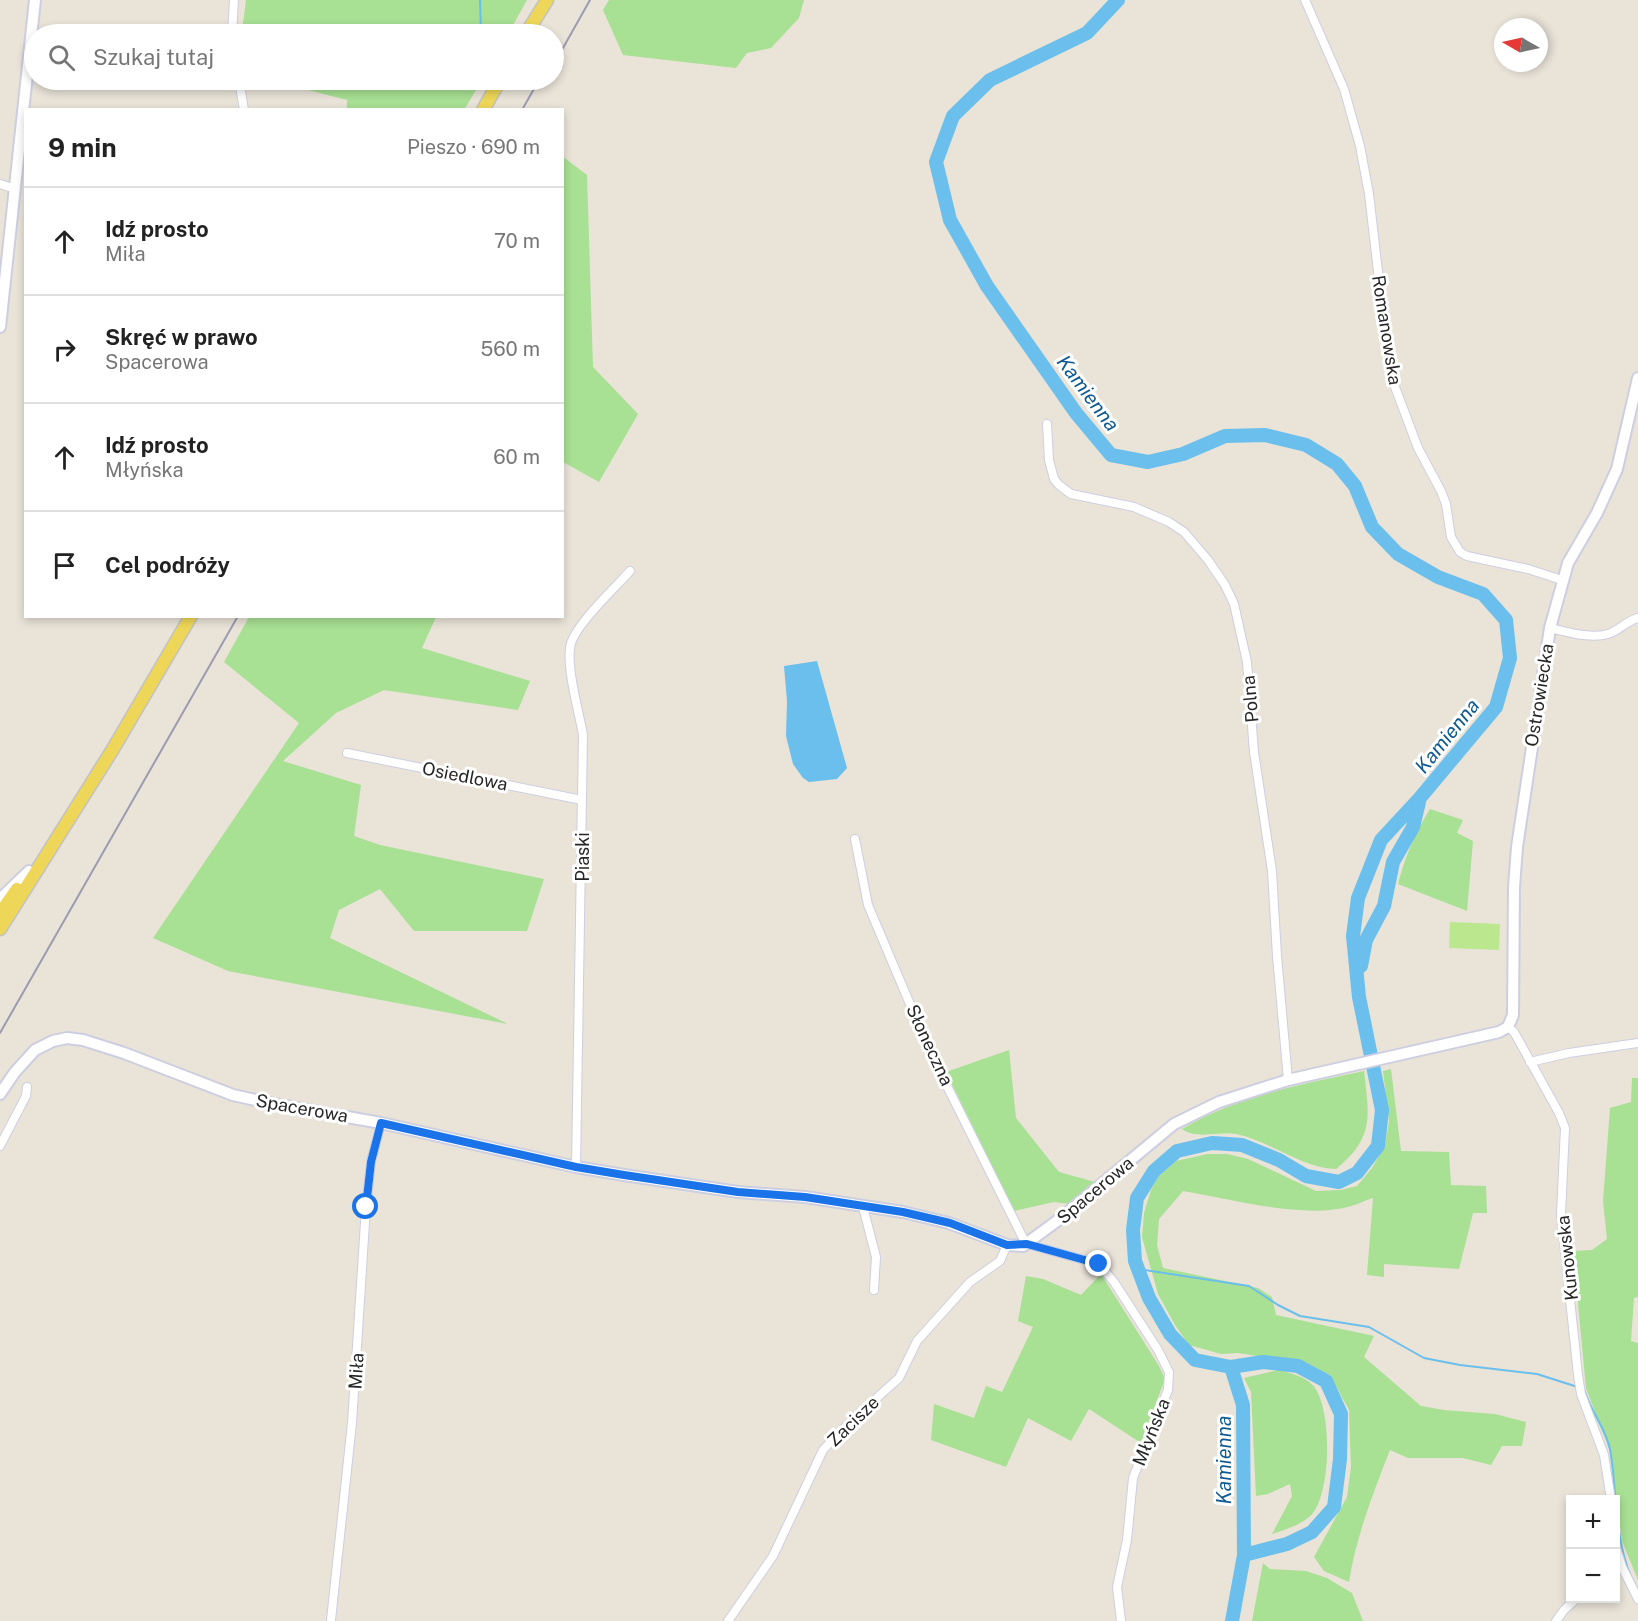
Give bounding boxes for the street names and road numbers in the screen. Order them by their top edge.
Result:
street label: Romanowska [1368,274,1406,386]
street label: Ostrowiecka [1520,642,1558,748]
street label: Polna [1237,675,1263,723]
street label: Osiedlowa [421,757,509,795]
street label: Piaski [572,832,593,882]
street label: Słoneczna [902,1001,958,1089]
street label: Spacerowa [254,1090,350,1126]
street label: Spacerowa [1053,1152,1137,1228]
street label: Kunowska [1552,1214,1582,1302]
street label: Miła [344,1352,368,1390]
street label: Zacisze [823,1391,883,1451]
street label: Młyńska [1128,1395,1174,1469]

